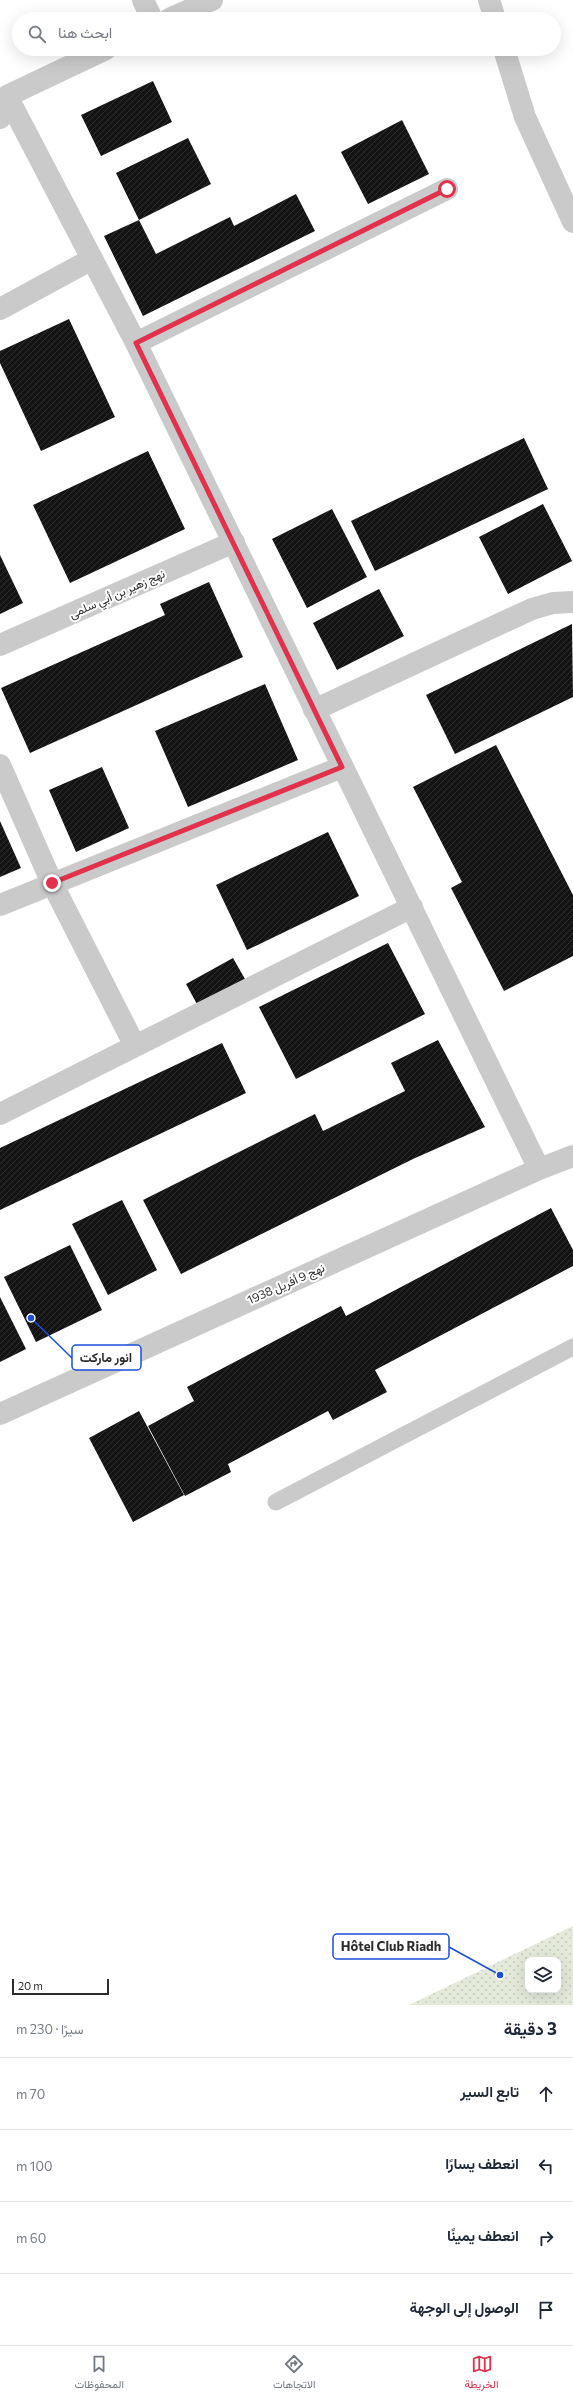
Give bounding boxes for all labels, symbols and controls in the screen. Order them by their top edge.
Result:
search box [12,12,561,56]
icon: search [26,23,48,45]
text: ابحث هنا [58,23,112,41]
route start [438,180,456,198]
street label: نهج زهير بن أبي سلمى [67,566,168,624]
route end [43,874,61,892]
street label: نهج 9 أفريل 1938 [245,1260,328,1309]
callout: انور ماركت [72,1345,141,1370]
text: انور ماركت [80,1349,132,1366]
callout: Hôtel Club Riadh [333,1934,449,1959]
text: Hôtel Club Riadh [341,1938,441,1954]
map controls [525,1957,561,1993]
button: layers [525,1957,561,1993]
scale bar [12,1977,109,1996]
text: 20 m [18,1979,43,1992]
text: 3 دقيقة [504,2018,557,2039]
text: سيرًا · 230 m [16,2021,84,2037]
text: تابع السير [460,2082,519,2100]
icon: ahead [535,2083,557,2105]
text: 70 m [16,2086,45,2102]
text: انعطف يسارًا [445,2154,519,2172]
icon: left [535,2155,557,2177]
text: 100 m [16,2158,52,2174]
text: انعطف يمينًا [447,2226,519,2244]
icon: right [535,2227,557,2249]
text: 60 m [16,2230,46,2246]
text: الوصول إلى الوجهة [410,2298,519,2316]
icon: arrive [535,2299,557,2321]
tab: المحفوظات [74,2353,124,2394]
tab: الاتجاهات [273,2353,316,2394]
tab: الخريطة [465,2353,499,2394]

